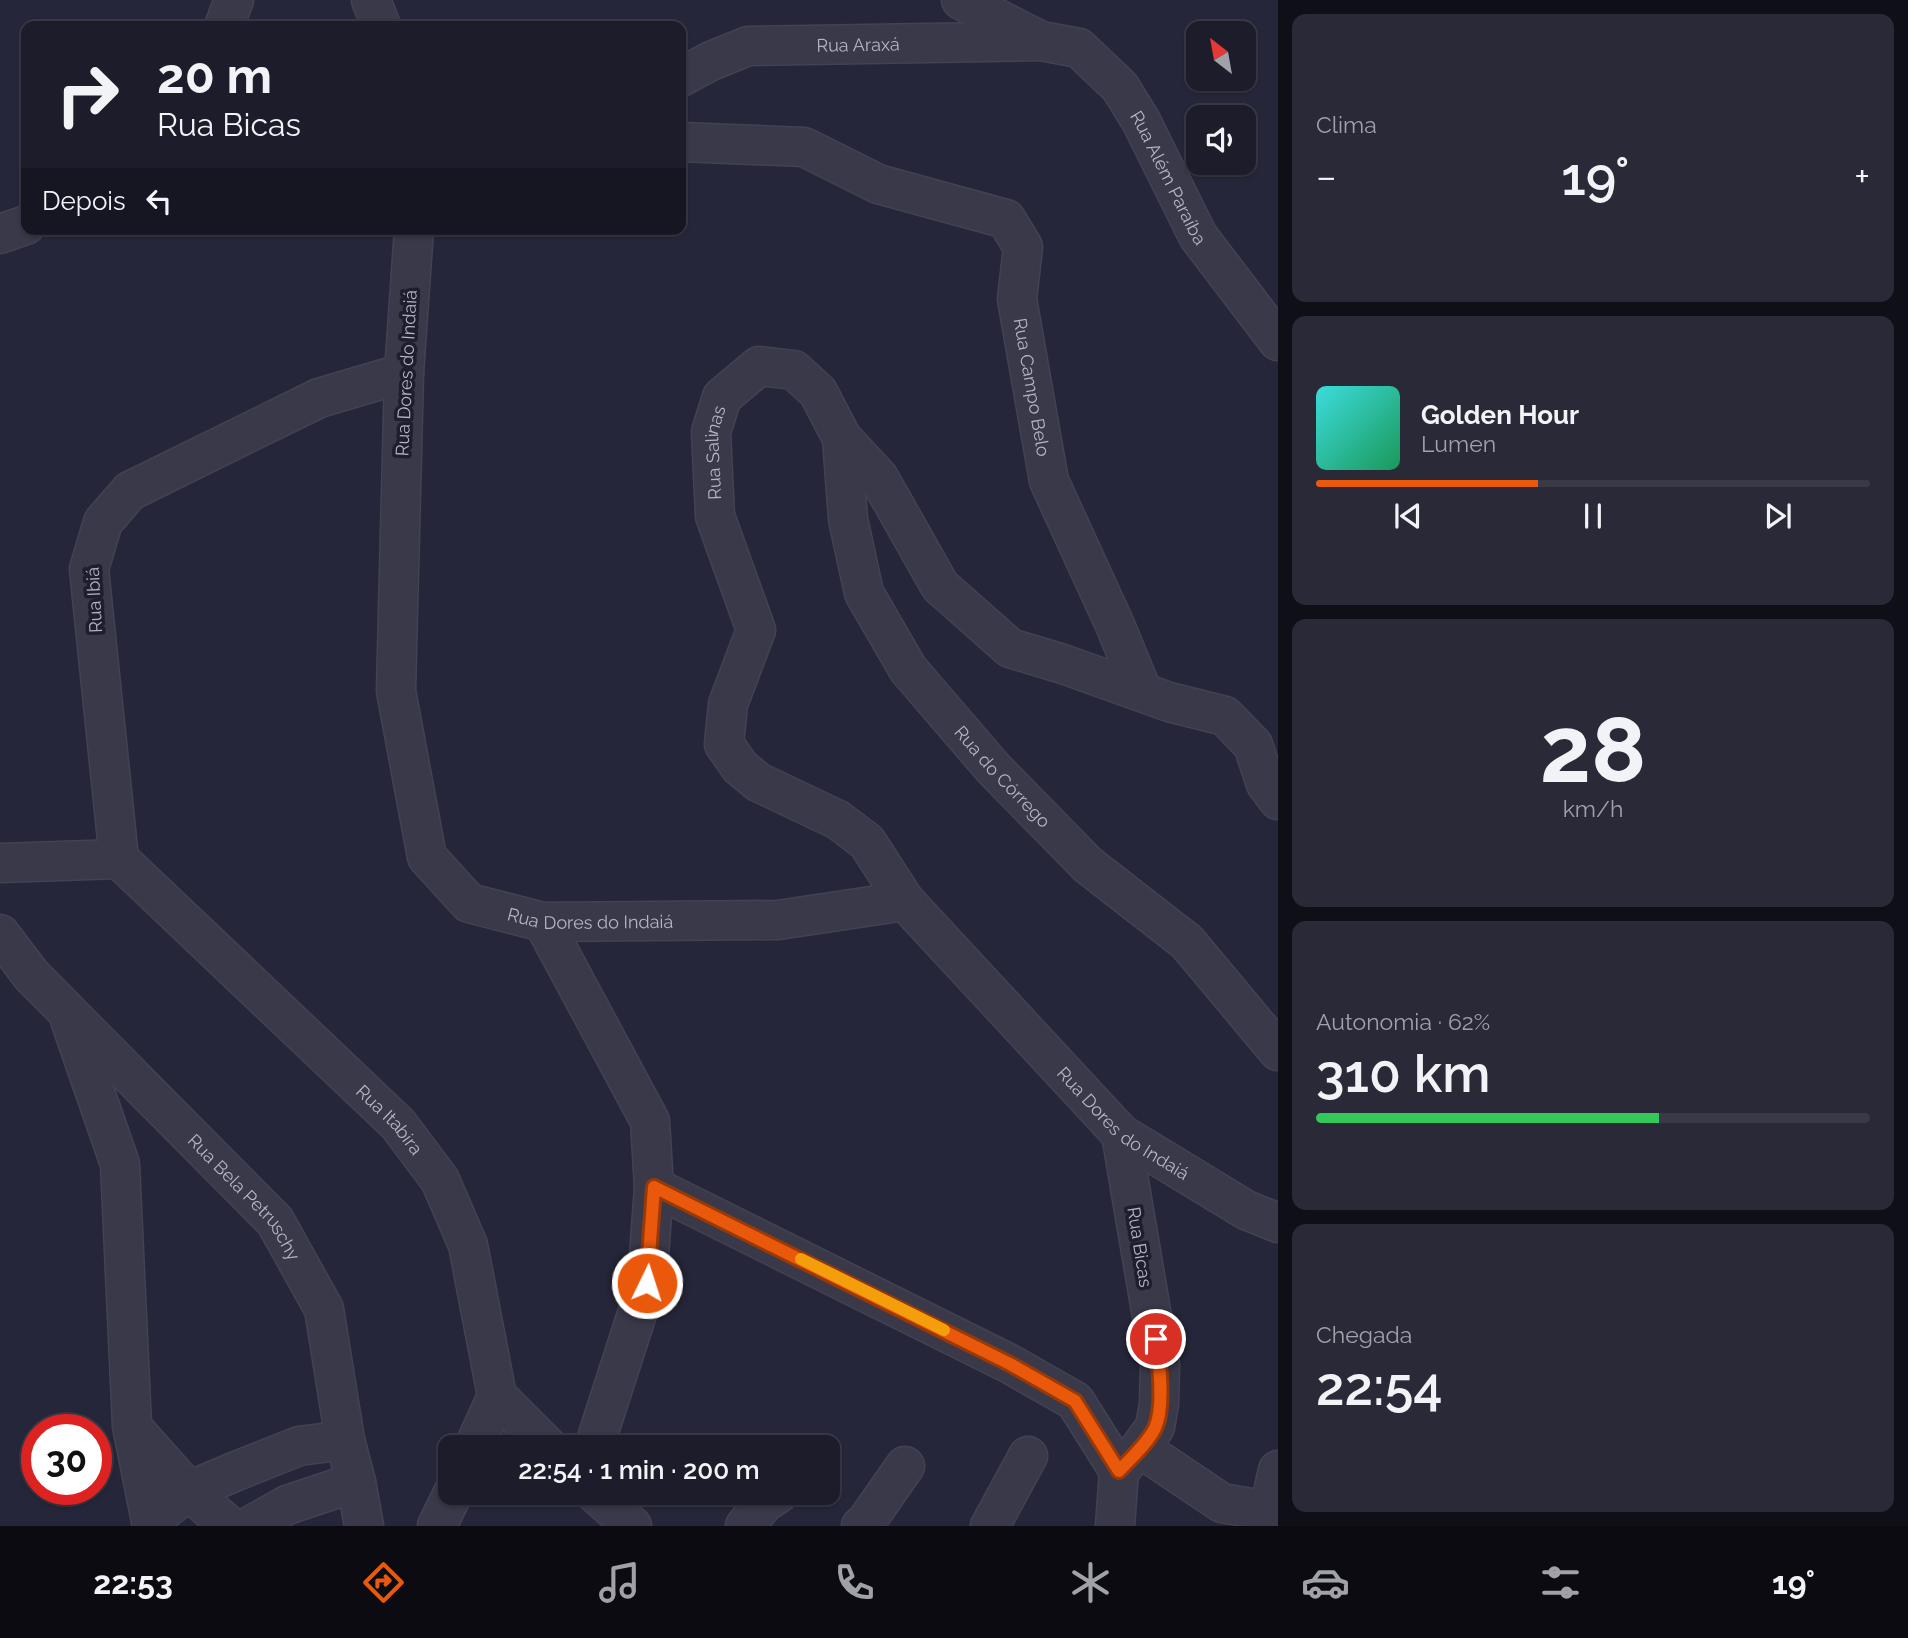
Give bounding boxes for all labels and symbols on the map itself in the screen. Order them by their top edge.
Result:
north arrow [1186,21,1256,91]
street label: Rua Araxá [816,33,900,55]
street label: Rua Além Paraíba [1127,106,1211,249]
street label: Rua Dores do Indaiá [391,289,421,457]
street label: Rua Campo Belo [1010,316,1055,458]
street label: Rua Salinas [701,402,729,500]
street label: Rua Ibiá [82,566,106,634]
street label: Rua do Córrego [951,721,1055,832]
street label: Rua Dores do Indaiá [505,903,673,932]
street label: Rua Dores do Indaiá [1053,1062,1193,1184]
street label: Rua Itabira [352,1080,428,1159]
street label: Rua Bela Petruschy [184,1129,305,1264]
street label: Rua Bicas [1123,1205,1157,1289]
position arrow [610,1246,684,1320]
pin [1126,1309,1186,1369]
speed limit sign: 30 [21,1414,112,1505]

